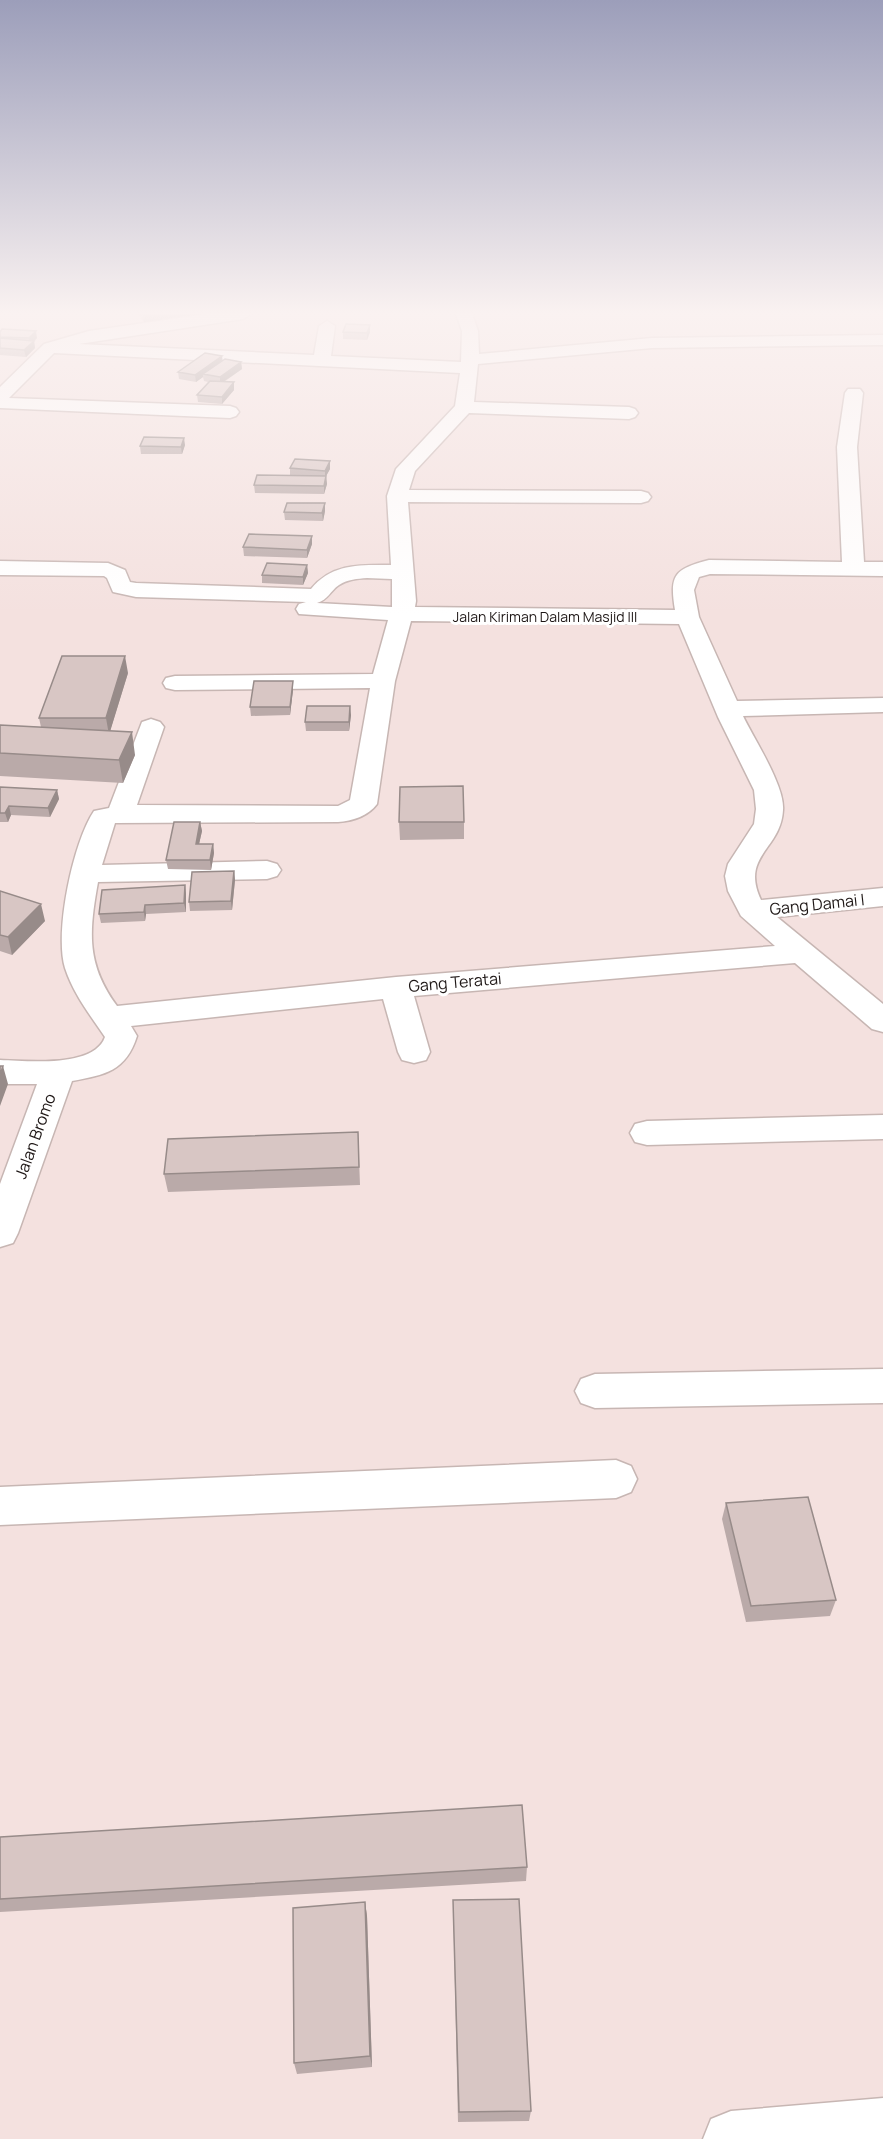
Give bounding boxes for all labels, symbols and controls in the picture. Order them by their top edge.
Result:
street label: Jalan Kiriman Dalam Masjid III [453,607,637,626]
street label: Gang Damai I [769,888,865,920]
street label: Gang Teratai [408,967,502,997]
street label: Jalan Bromo [9,1090,61,1182]

